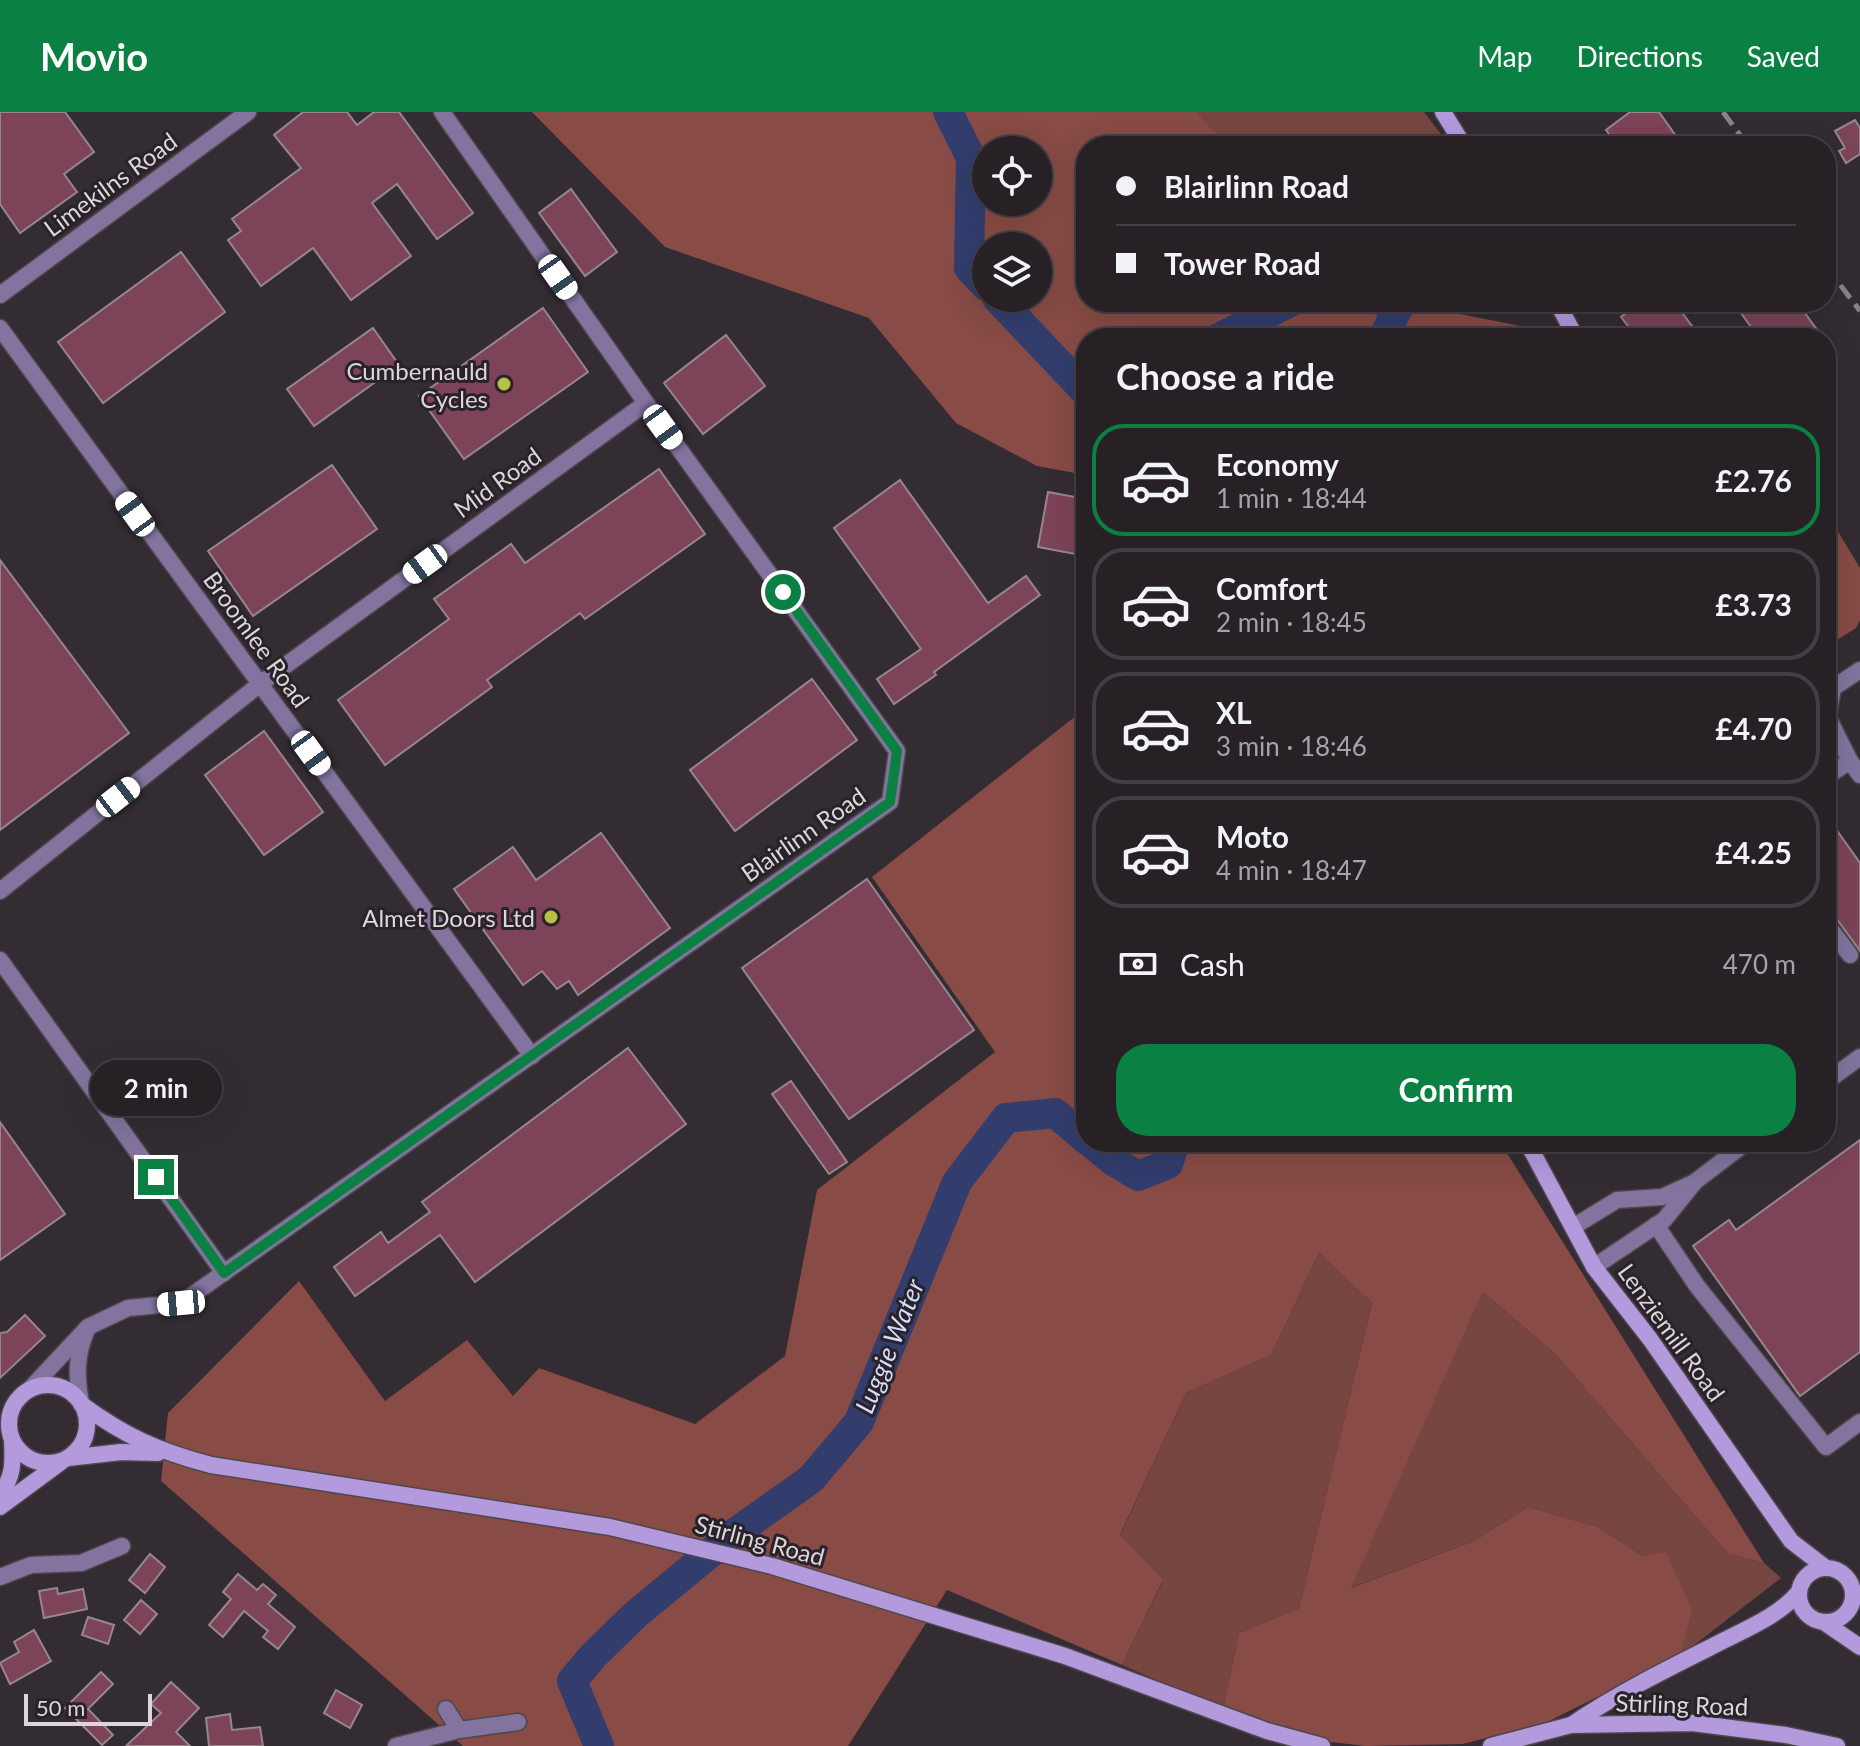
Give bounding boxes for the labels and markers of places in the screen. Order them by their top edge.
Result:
place label: Cumbernauld Cycles [346,356,488,413]
marker: Cumbernauld Cycles [495,375,513,393]
place label: Almet Doors Ltd [362,903,535,932]
marker: Almet Doors Ltd [542,908,560,926]

